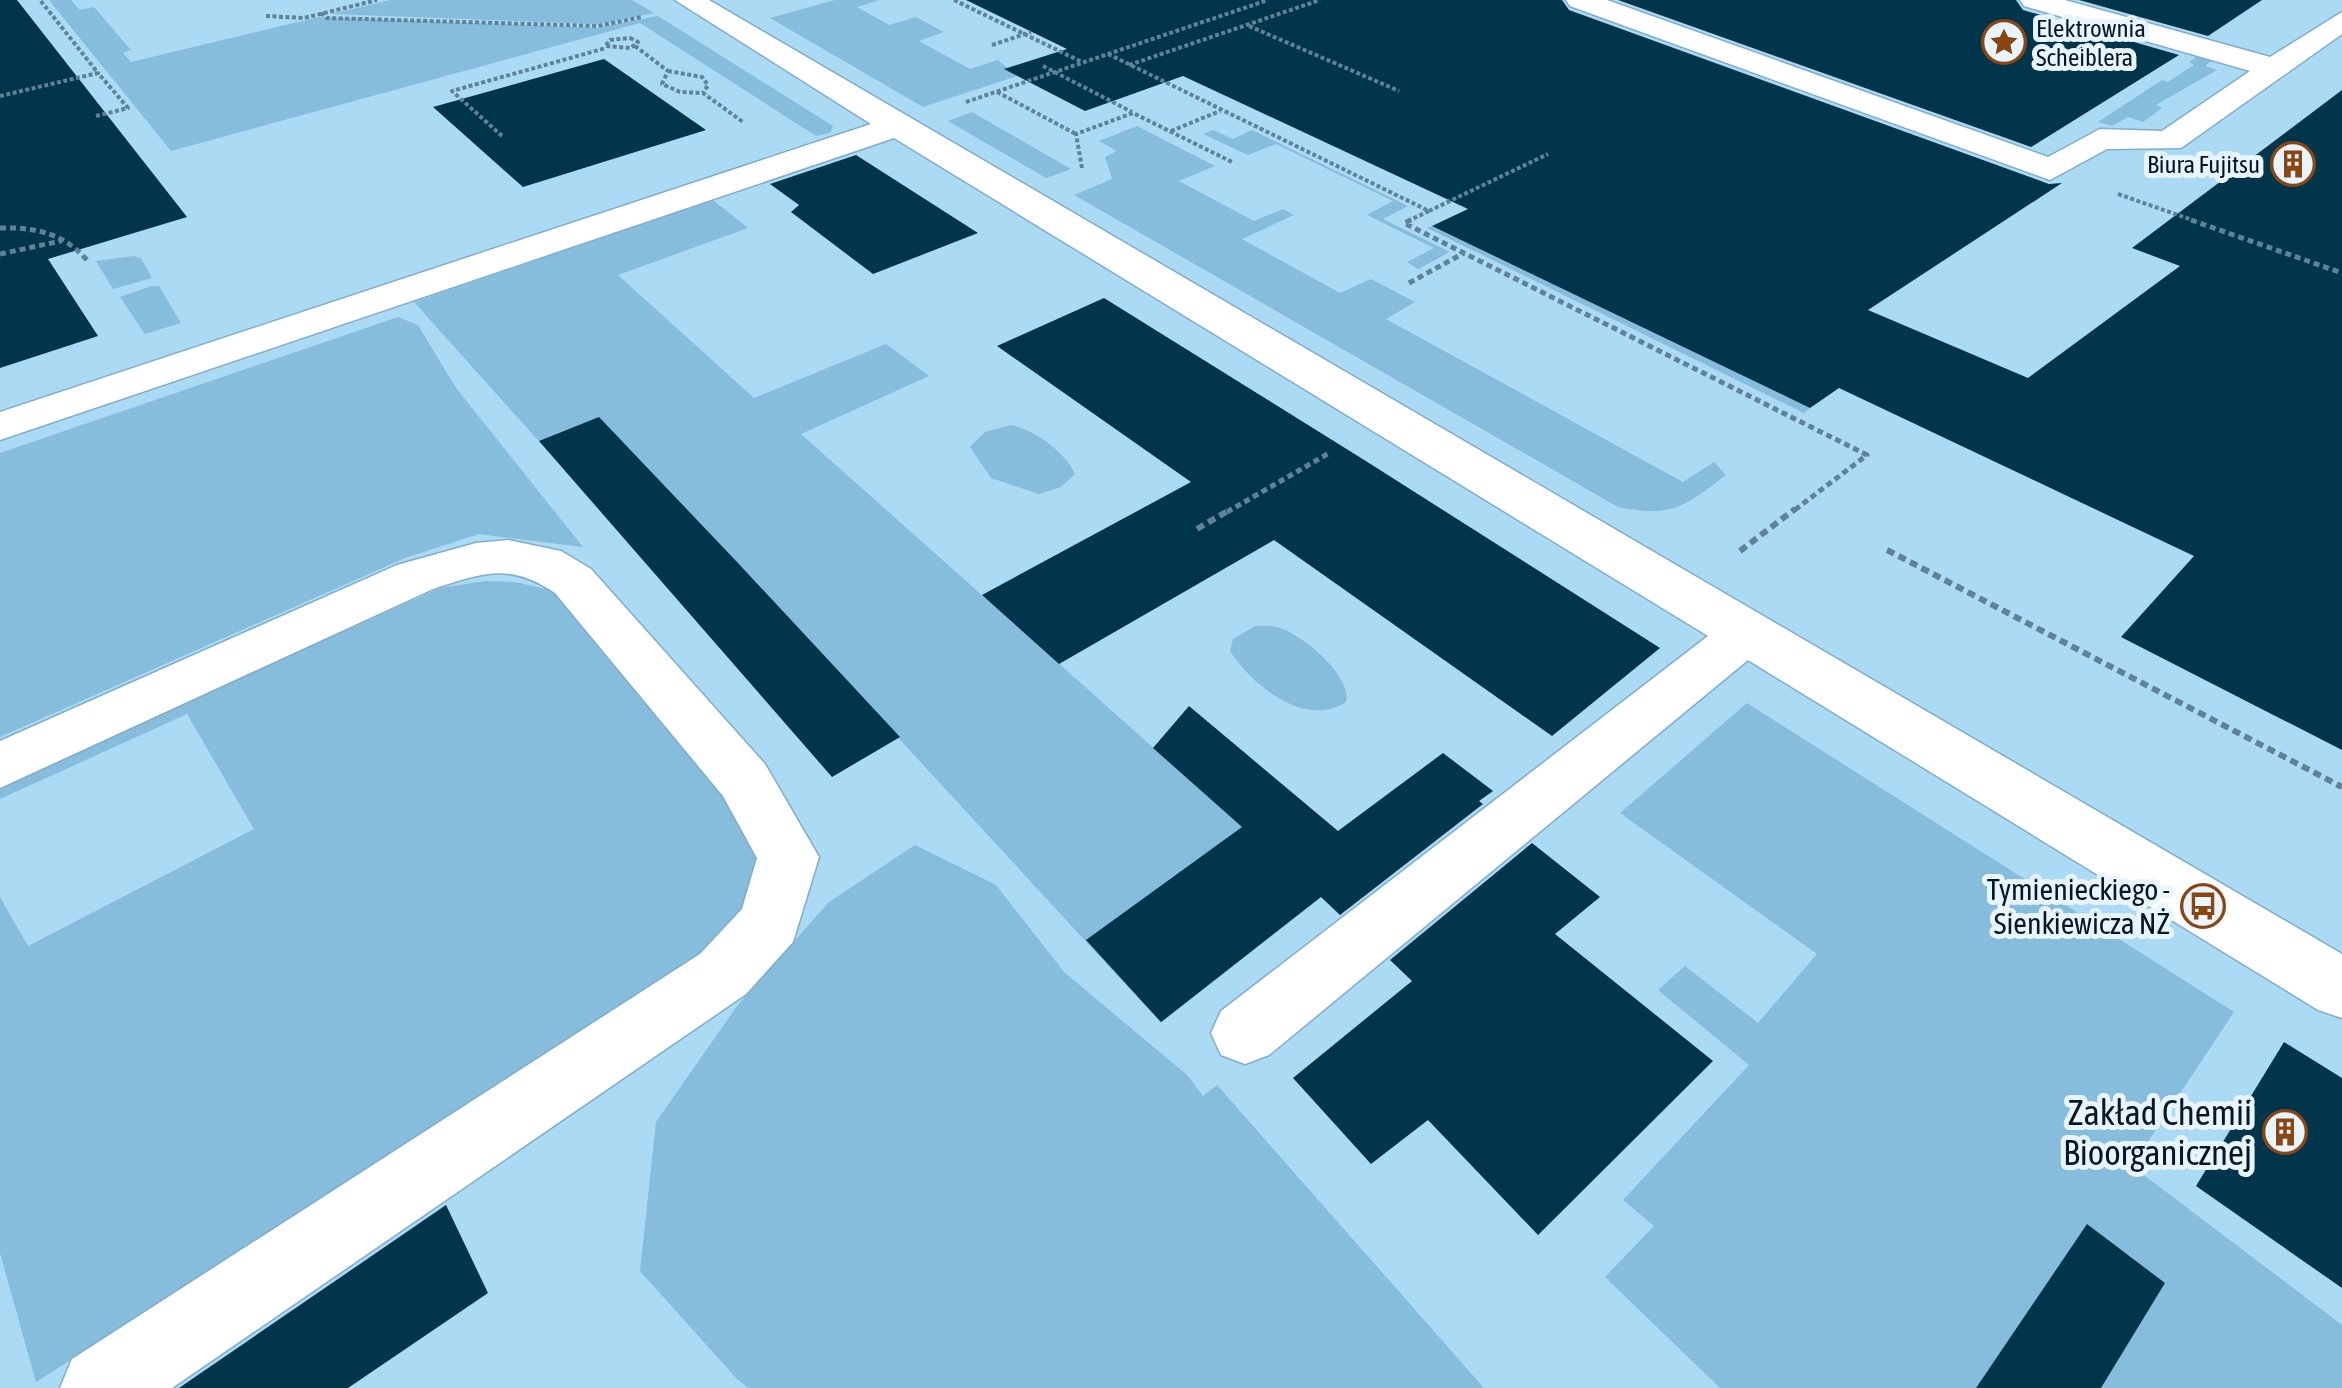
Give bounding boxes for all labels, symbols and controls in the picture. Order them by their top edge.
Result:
place label: Elektrownia Scheiblera [2036,14,2146,71]
place icon: Elektrownia Scheiblera [1981,19,2027,65]
building icon: Biura Fujitsu [2270,141,2316,187]
place label: Biura Fujitsu [2147,150,2260,178]
place label: Tymienieckiego - Sienkiewicza NŻ [1987,872,2170,940]
bus stop icon: Tymienieckiego - Sienkiewicza NŻ [2180,883,2226,929]
place label: Zakład Chemii Bioorganicznej [2063,1092,2252,1172]
building icon: Zakład Chemii Bioorganicznej [2262,1109,2308,1155]

